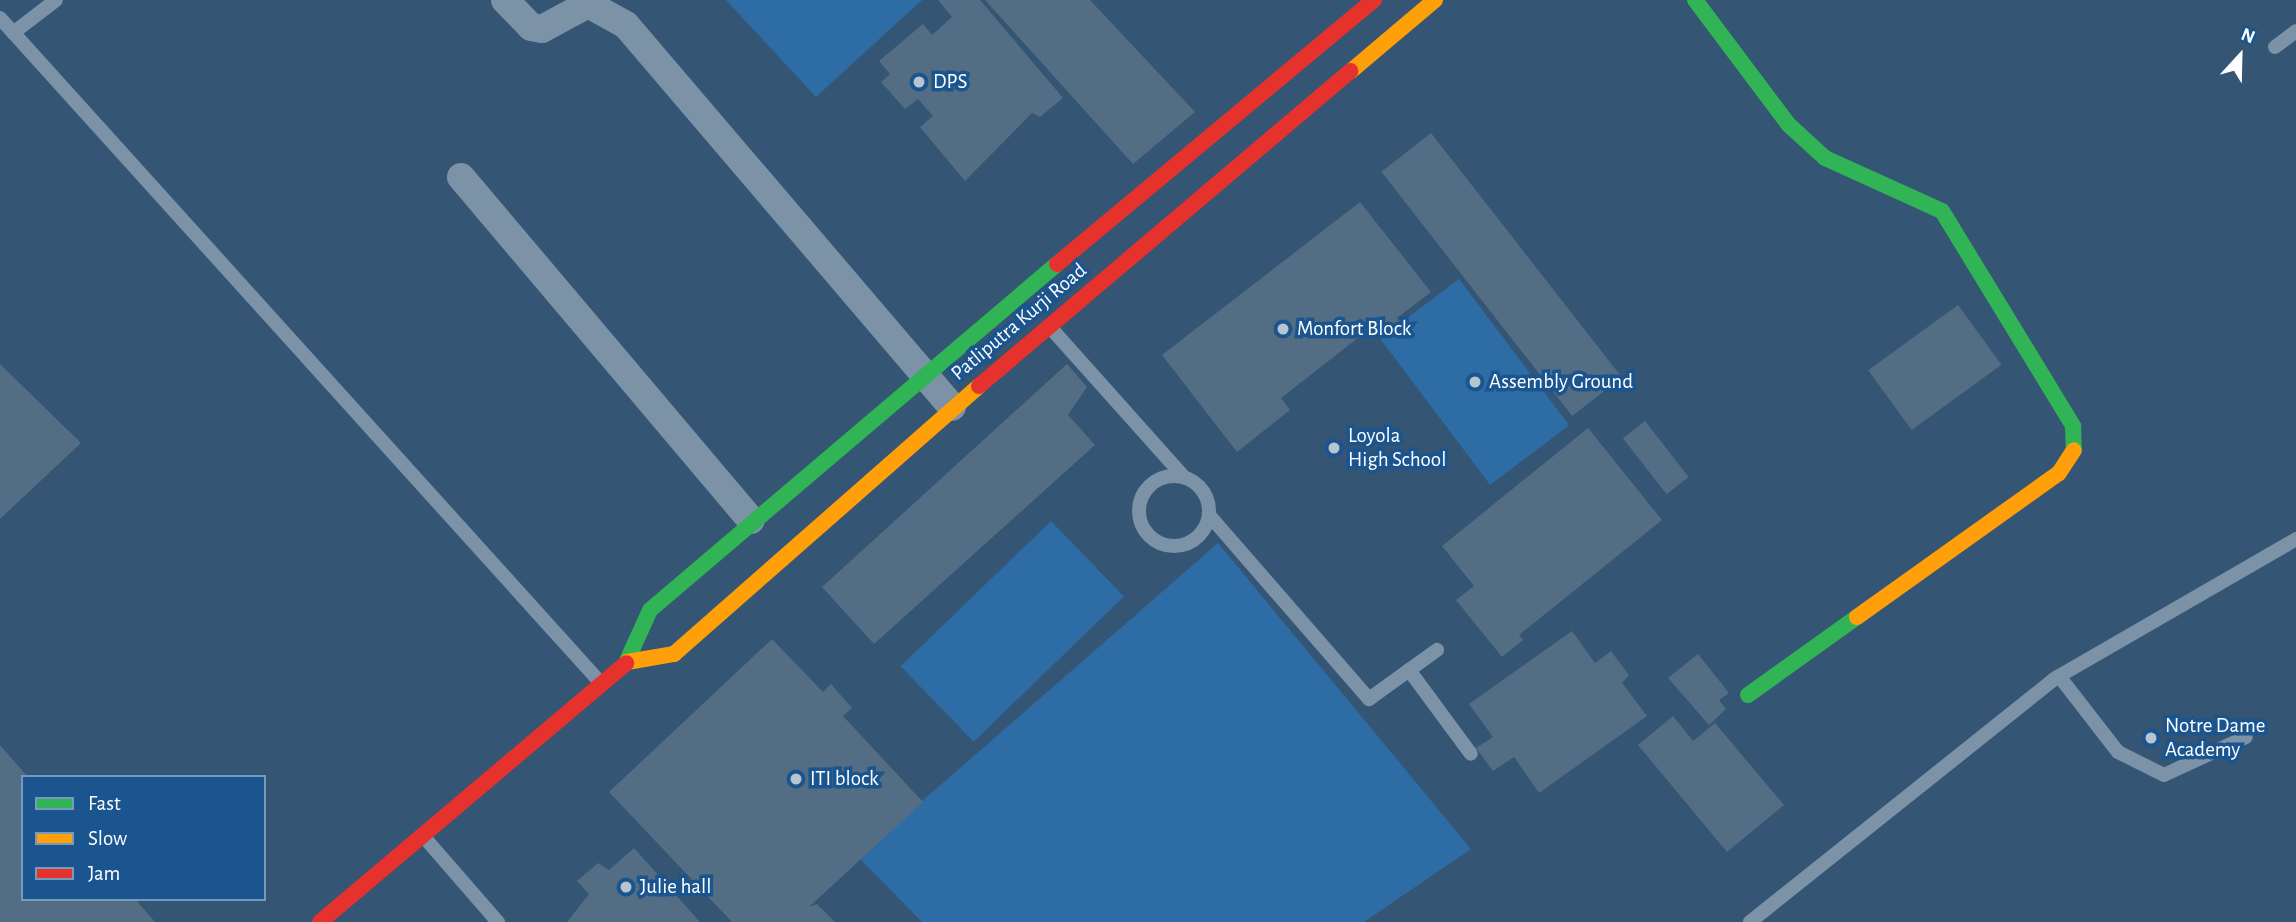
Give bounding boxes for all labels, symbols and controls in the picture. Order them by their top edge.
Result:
north arrow [2205,21,2275,91]
text: N [2238,25,2258,47]
place label: DPS [933,69,967,95]
marker: DPS [911,74,927,90]
street label: Patliputra Kurji Road [946,258,1092,386]
place label: Monfort Block [1297,316,1411,342]
marker: Monfort Block [1275,321,1291,337]
place label: Assembly Ground [1489,369,1633,395]
marker: Assembly Ground [1467,374,1483,390]
place label: Loyola High School [1348,423,1446,473]
marker: Loyola High School [1326,440,1342,456]
place label: Notre Dame Academy [2165,713,2265,763]
marker: Notre Dame Academy [2143,730,2159,746]
place label: ITI block [810,766,879,792]
marker: ITI block [788,771,804,787]
legend [21,775,266,901]
text: Fast [88,793,121,814]
text: Slow [88,828,127,849]
text: Jam [88,863,120,884]
place label: Julie hall [640,874,711,900]
marker: Julie hall [618,879,634,895]

